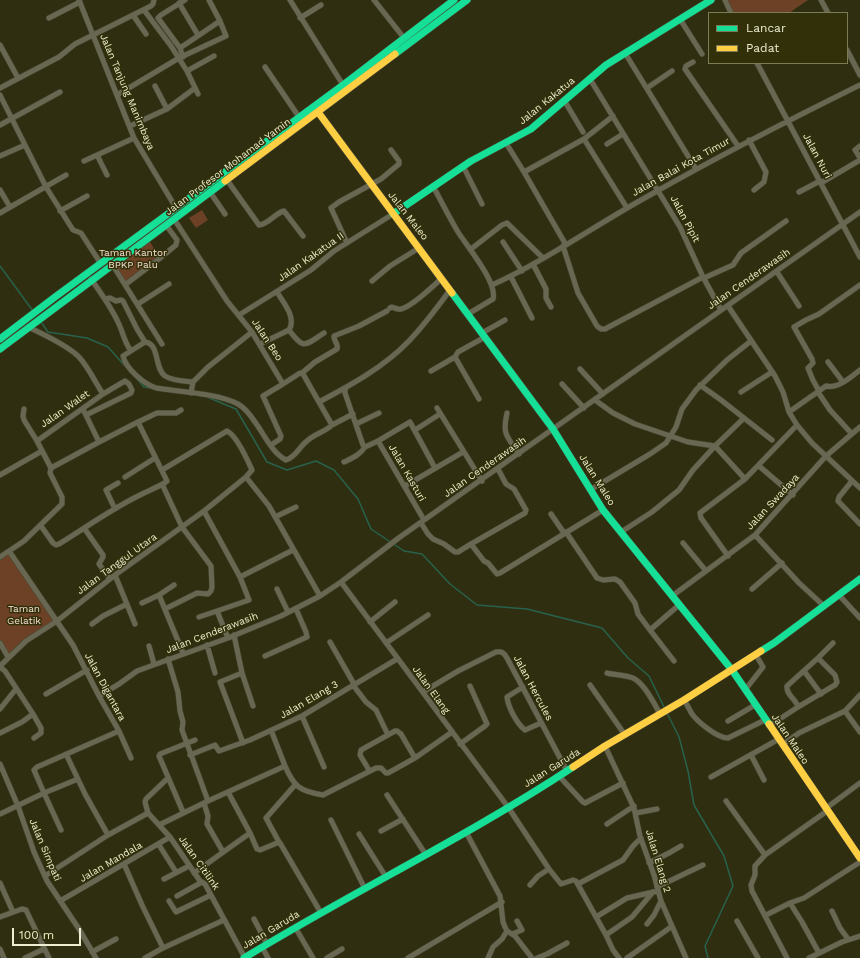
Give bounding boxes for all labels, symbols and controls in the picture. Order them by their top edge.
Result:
legend [708,12,848,64]
text: Lancar [746,21,786,35]
street label: Jalan Tanjung Manimbaya [97,32,157,152]
text: Padat [746,41,779,55]
street label: Jalan Kakatua [517,75,577,127]
street label: Jalan Profesor Mohamad Yamin [163,116,293,218]
street label: Jalan Nuri [800,131,834,181]
street label: Jalan Balai Kota Timur [630,135,732,199]
street label: Jalan Maleo [385,189,431,243]
street label: Jalan Pipit [668,194,702,244]
street label: Jalan Kakatua II [276,230,346,284]
street label: Jalan Cenderawasih [705,246,793,312]
park label: Taman Kantor BPKP Palu [99,247,167,270]
street label: Jalan Beo [249,317,285,363]
street label: Jalan Walet [38,388,92,430]
street label: Jalan Cenderawasih [441,434,529,500]
street label: Jalan Kasturi [386,442,428,504]
street label: Jalan Maleo [576,452,618,508]
street label: Jalan Swadaya [744,472,802,532]
street label: Jalan Tanggul Utara [75,531,159,597]
park label: Taman Gelatik [7,603,41,626]
street label: Jalan Cenderawasih [164,610,260,656]
street label: Jalan Digantara [82,651,128,723]
street label: Jalan Hercules [511,653,555,723]
street label: Jalan Elang [410,664,452,716]
street label: Jalan Elang 3 [278,678,340,722]
street label: Jalan Maleo [769,711,811,767]
street label: Jalan Garuda [521,746,583,790]
street label: Jalan Simpati [26,817,64,883]
street label: Jalan Elang 2 [643,828,673,894]
street label: Jalan Citilink [176,834,222,892]
street label: Jalan Mandala [77,839,145,885]
street label: Jalan Garuda [240,908,302,952]
scale bar [14,920,83,946]
text: 100 m [19,928,54,942]

